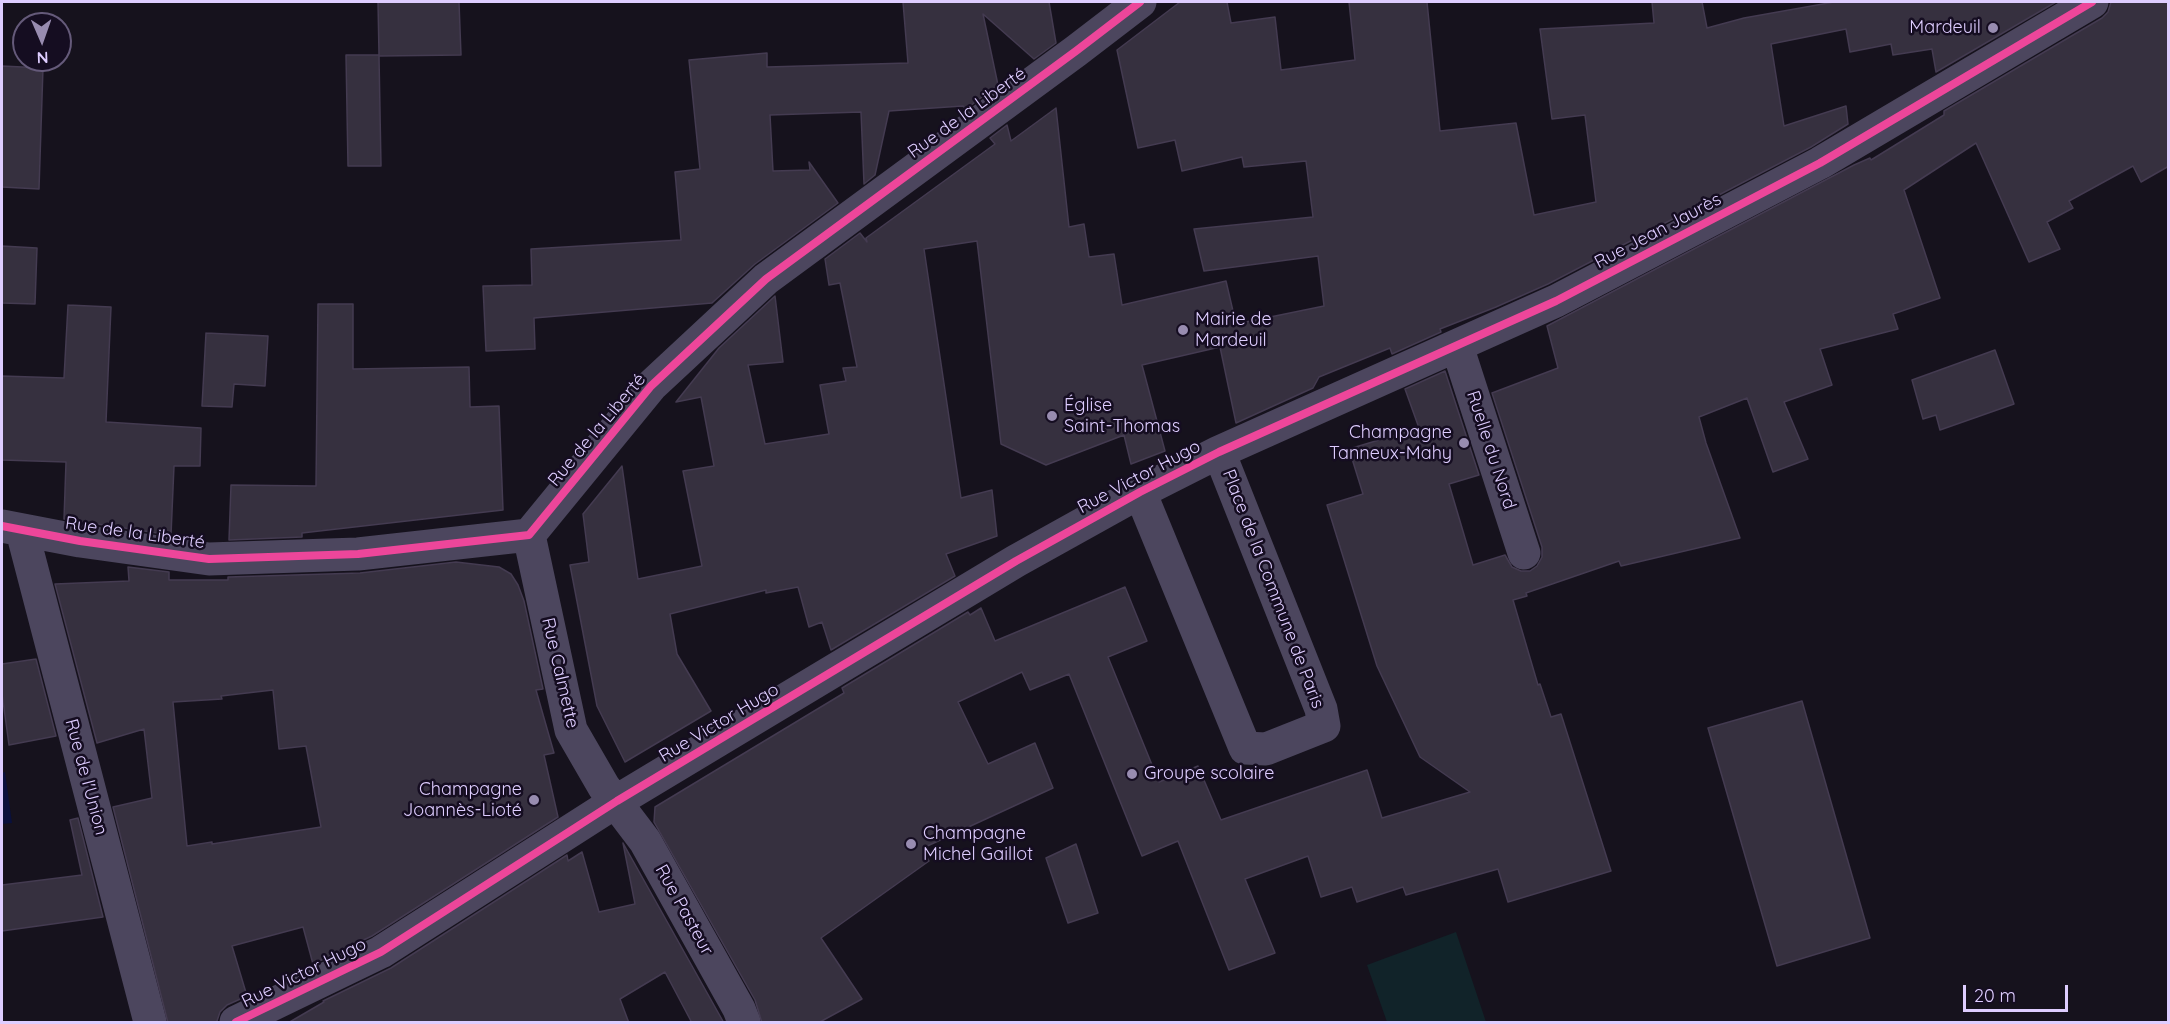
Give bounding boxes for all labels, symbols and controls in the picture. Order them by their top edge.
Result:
north arrow [12,12,72,72]
place label: Mardeuil [1909,17,1981,39]
marker: Mardeuil [1986,21,2000,35]
text: N [36,48,49,68]
street label: Rue de la Liberté [904,63,1030,163]
street label: Rue Jean Jaurès [1591,189,1725,273]
place label: Mairie de Mardeuil [1195,309,1272,352]
marker: Mairie de Mardeuil [1176,323,1190,337]
street label: Rue de la Liberté [543,369,651,491]
street label: Ruelle du Nord [1462,388,1520,512]
place label: Église Saint-Thomas [1064,395,1180,438]
marker: Église Saint-Thomas [1045,409,1059,423]
place label: Champagne Tanneux-Mahy [1329,422,1452,464]
street label: Rue Victor Hugo [1074,436,1204,518]
marker: Champagne Tanneux-Mahy [1457,436,1471,450]
street label: Place de la Commune de Paris [1217,467,1329,711]
street label: Rue de la Liberté [64,513,206,553]
street label: Rue Calmette [537,616,583,730]
street label: Rue Victor Hugo [655,679,783,767]
street label: Rue de l'Union [60,717,112,837]
place label: Groupe scolaire [1144,763,1274,785]
marker: Groupe scolaire [1125,767,1139,781]
place label: Champagne Joannès-Lioté [403,779,522,822]
marker: Champagne Joannès-Lioté [527,793,541,807]
place label: Champagne Michel Gaillot [923,823,1033,866]
marker: Champagne Michel Gaillot [904,837,918,851]
street label: Rue Pasteur [650,861,718,959]
street label: Rue Victor Hugo [238,934,370,1012]
scale bar [1966,973,2071,1011]
text: 20 m [1974,984,2016,1007]

